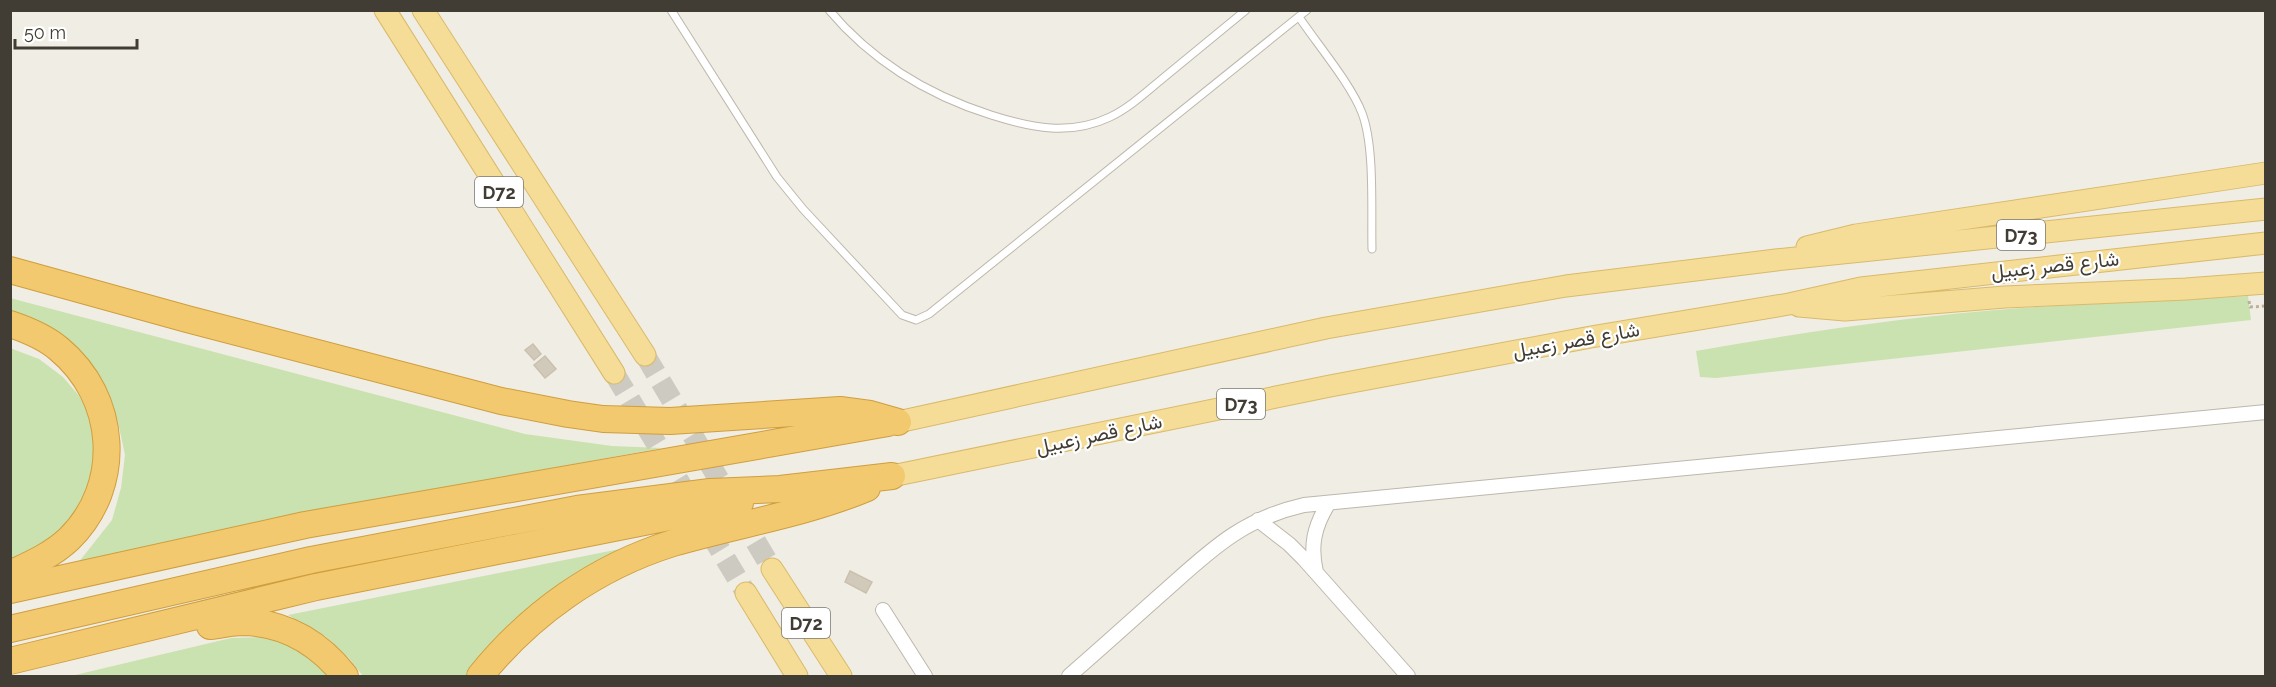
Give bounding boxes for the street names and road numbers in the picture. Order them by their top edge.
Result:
road number: D72 [475,177,523,207]
road number: D73 [1997,220,2045,250]
street label: شارع قصر زعبيل [1990,246,2120,286]
street label: شارع قصر زعبيل [1511,317,1642,365]
road number: D73 [1217,389,1265,419]
street label: شارع قصر زعبيل [1034,409,1165,461]
road number: D72 [782,608,830,638]

